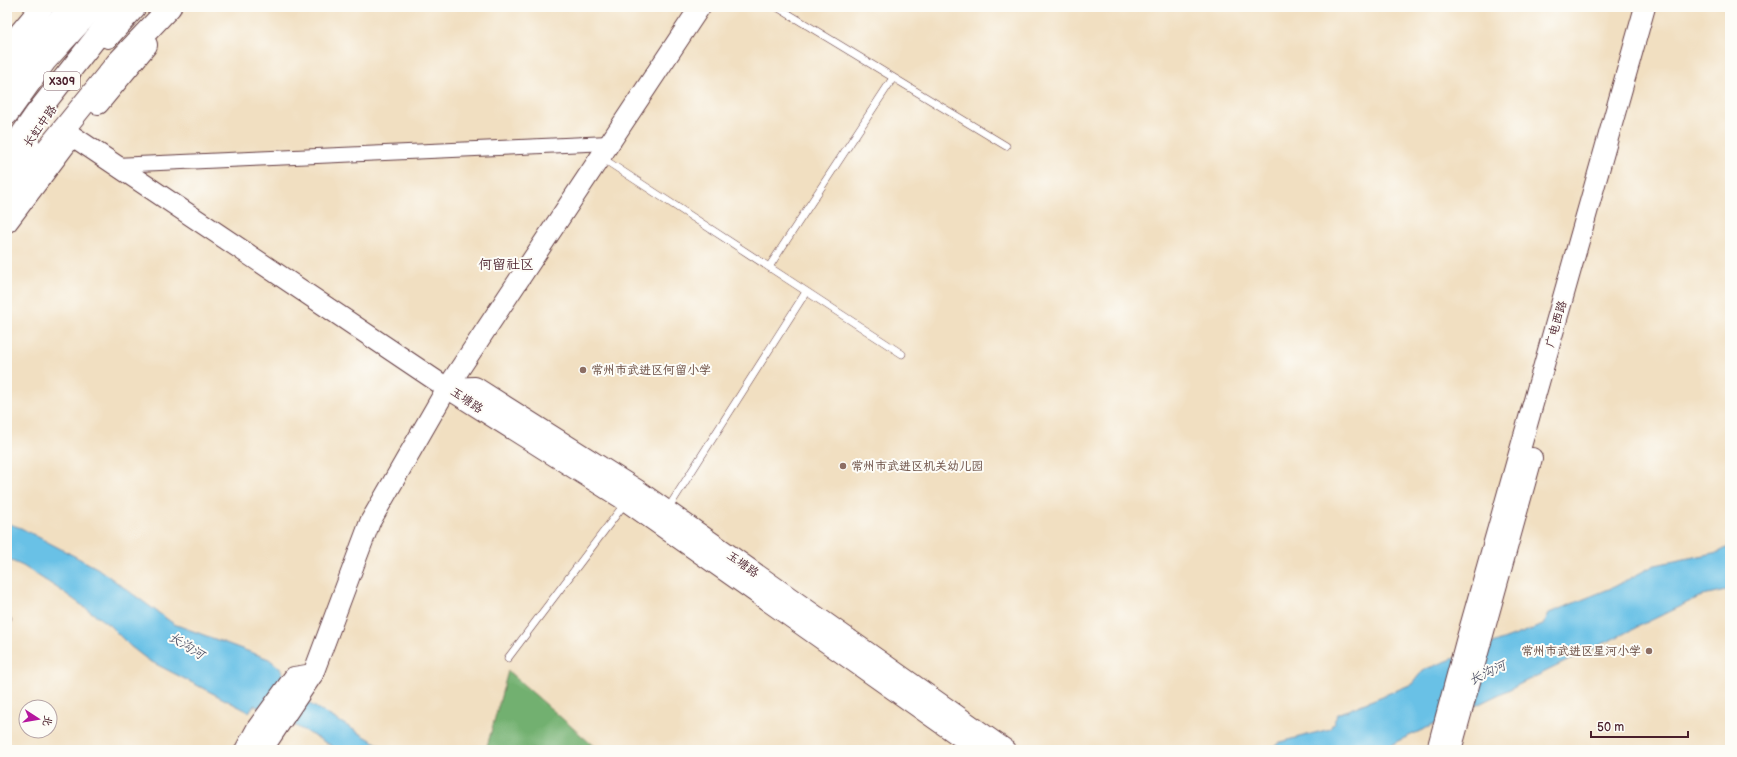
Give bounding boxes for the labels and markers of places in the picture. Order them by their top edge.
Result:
place label: 常州市武进区何留小学 [591,363,711,378]
marker: 常州市武进区何留小学 [578,365,588,375]
place label: 常州市武进区机关幼儿园 [851,459,983,474]
marker: 常州市武进区机关幼儿园 [838,461,848,471]
place label: 常州市武进区星河小学 [1521,644,1641,659]
marker: 常州市武进区星河小学 [1644,646,1654,656]

